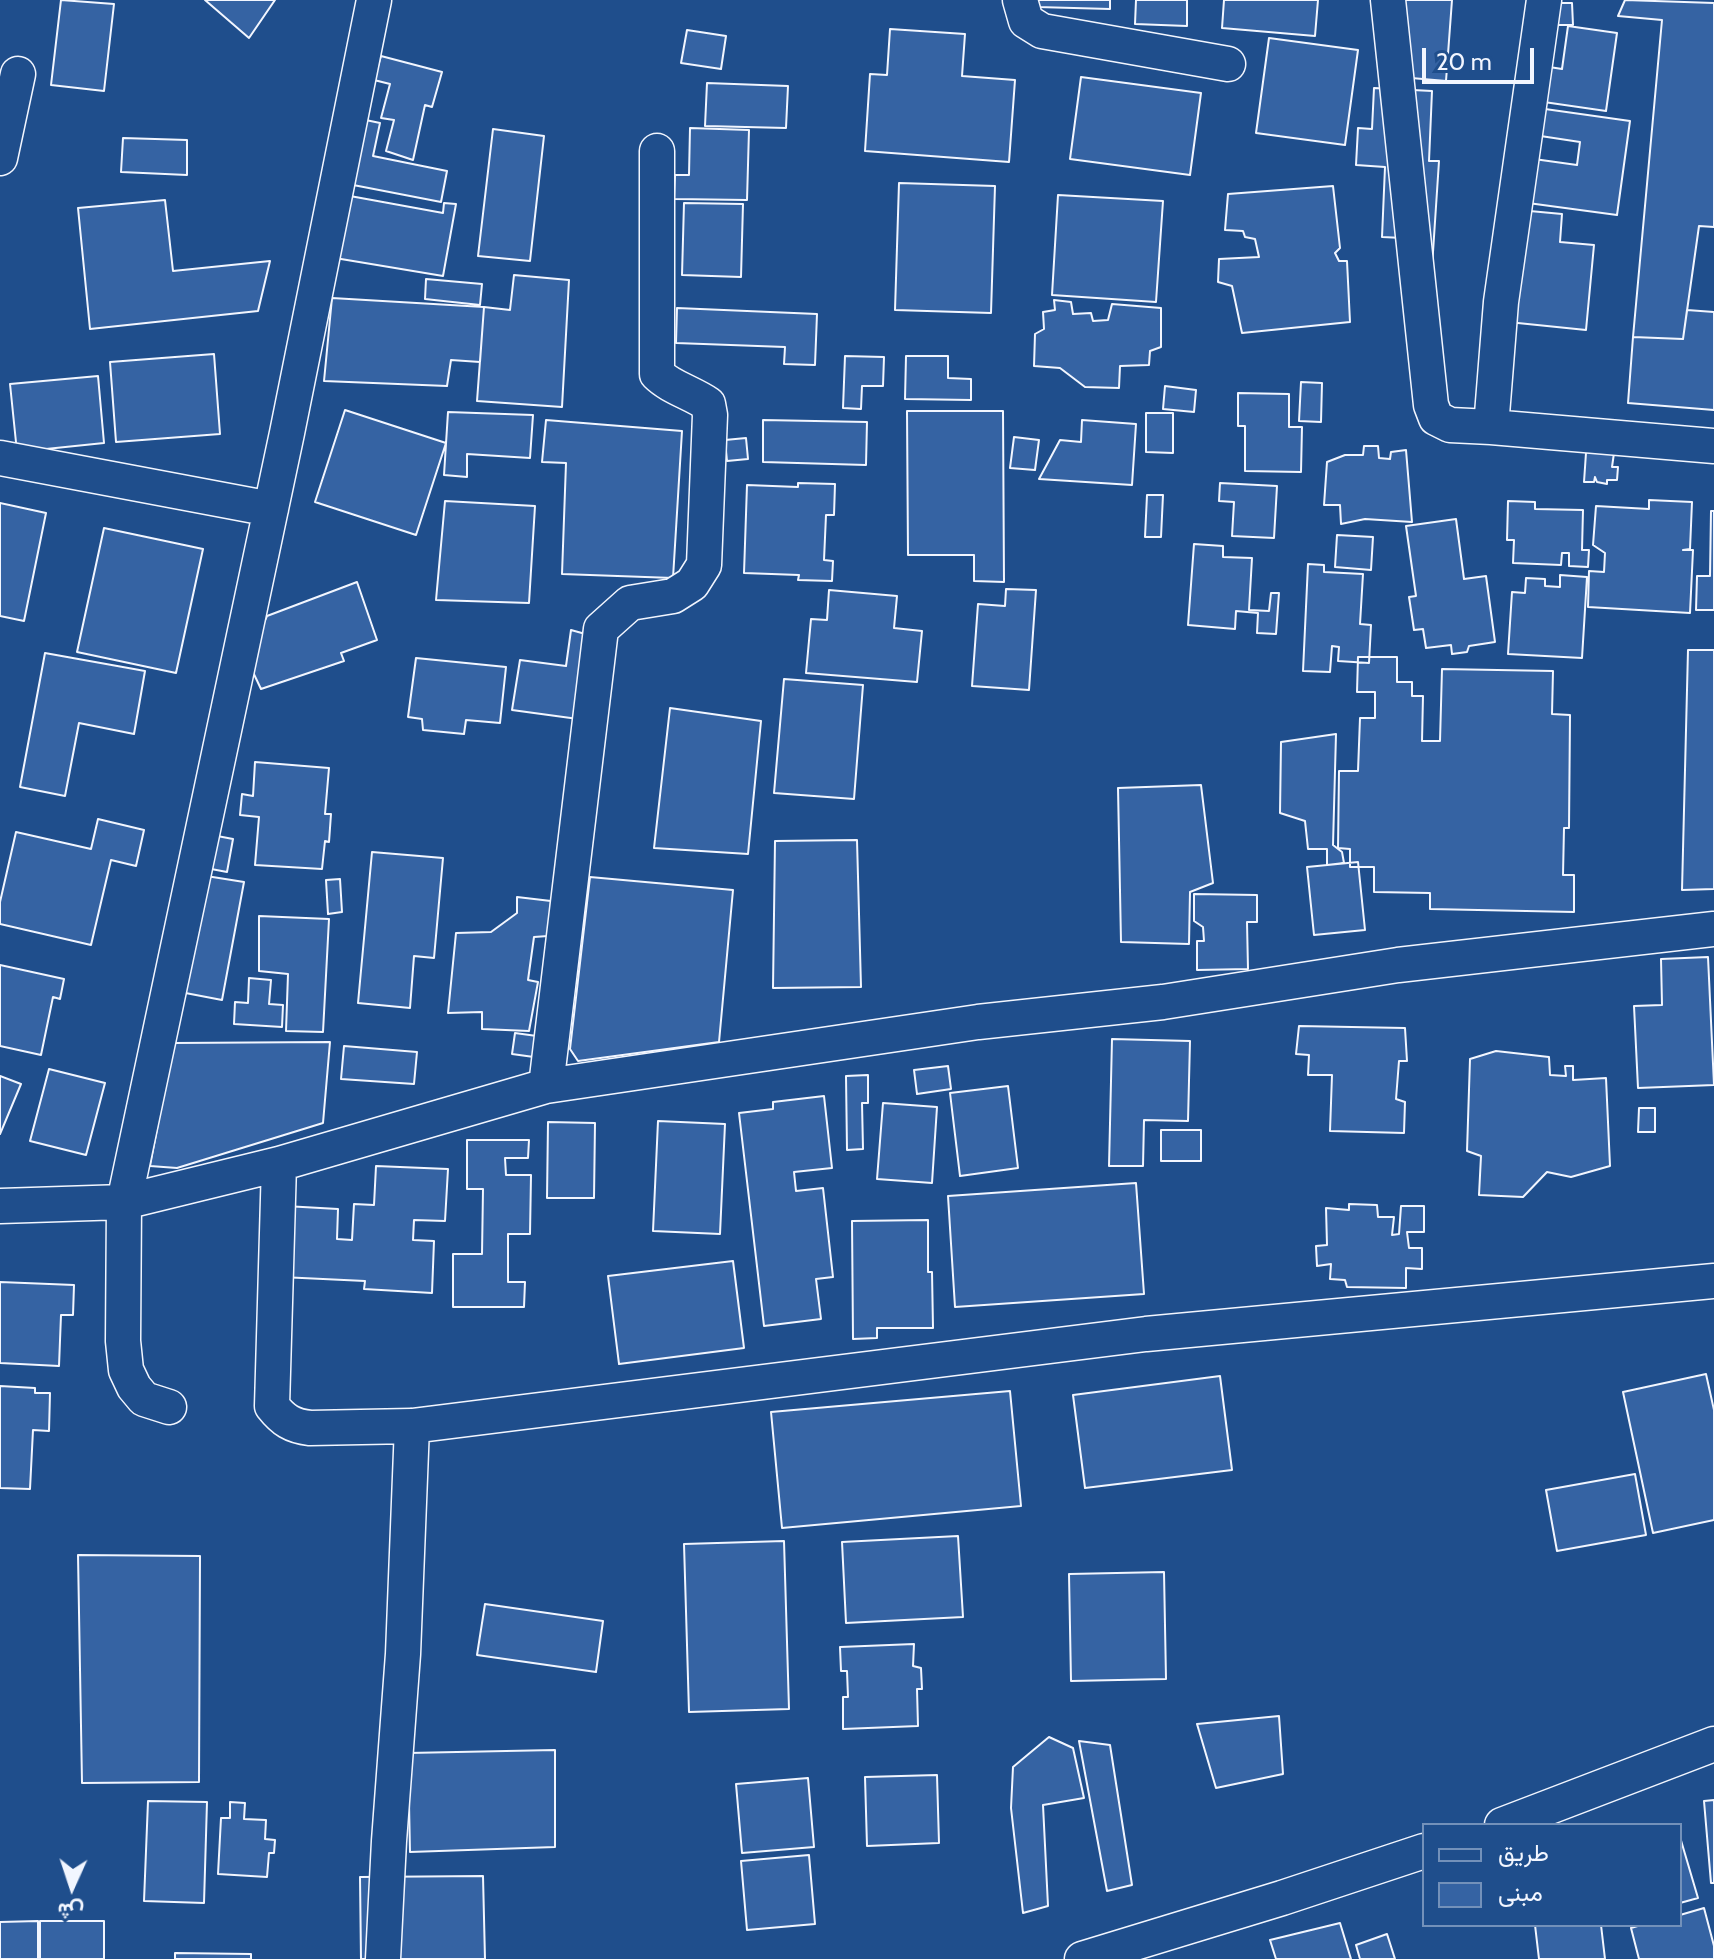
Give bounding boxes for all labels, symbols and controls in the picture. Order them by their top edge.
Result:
scale bar [1426,32,1538,82]
text: 20 m [1436,47,1492,76]
legend [1422,1823,1682,1927]
text: طريق [1498,1838,1549,1867]
north arrow [32,1847,112,1927]
text: مبنى [1498,1878,1543,1907]
text: ش [57,1897,85,1926]

